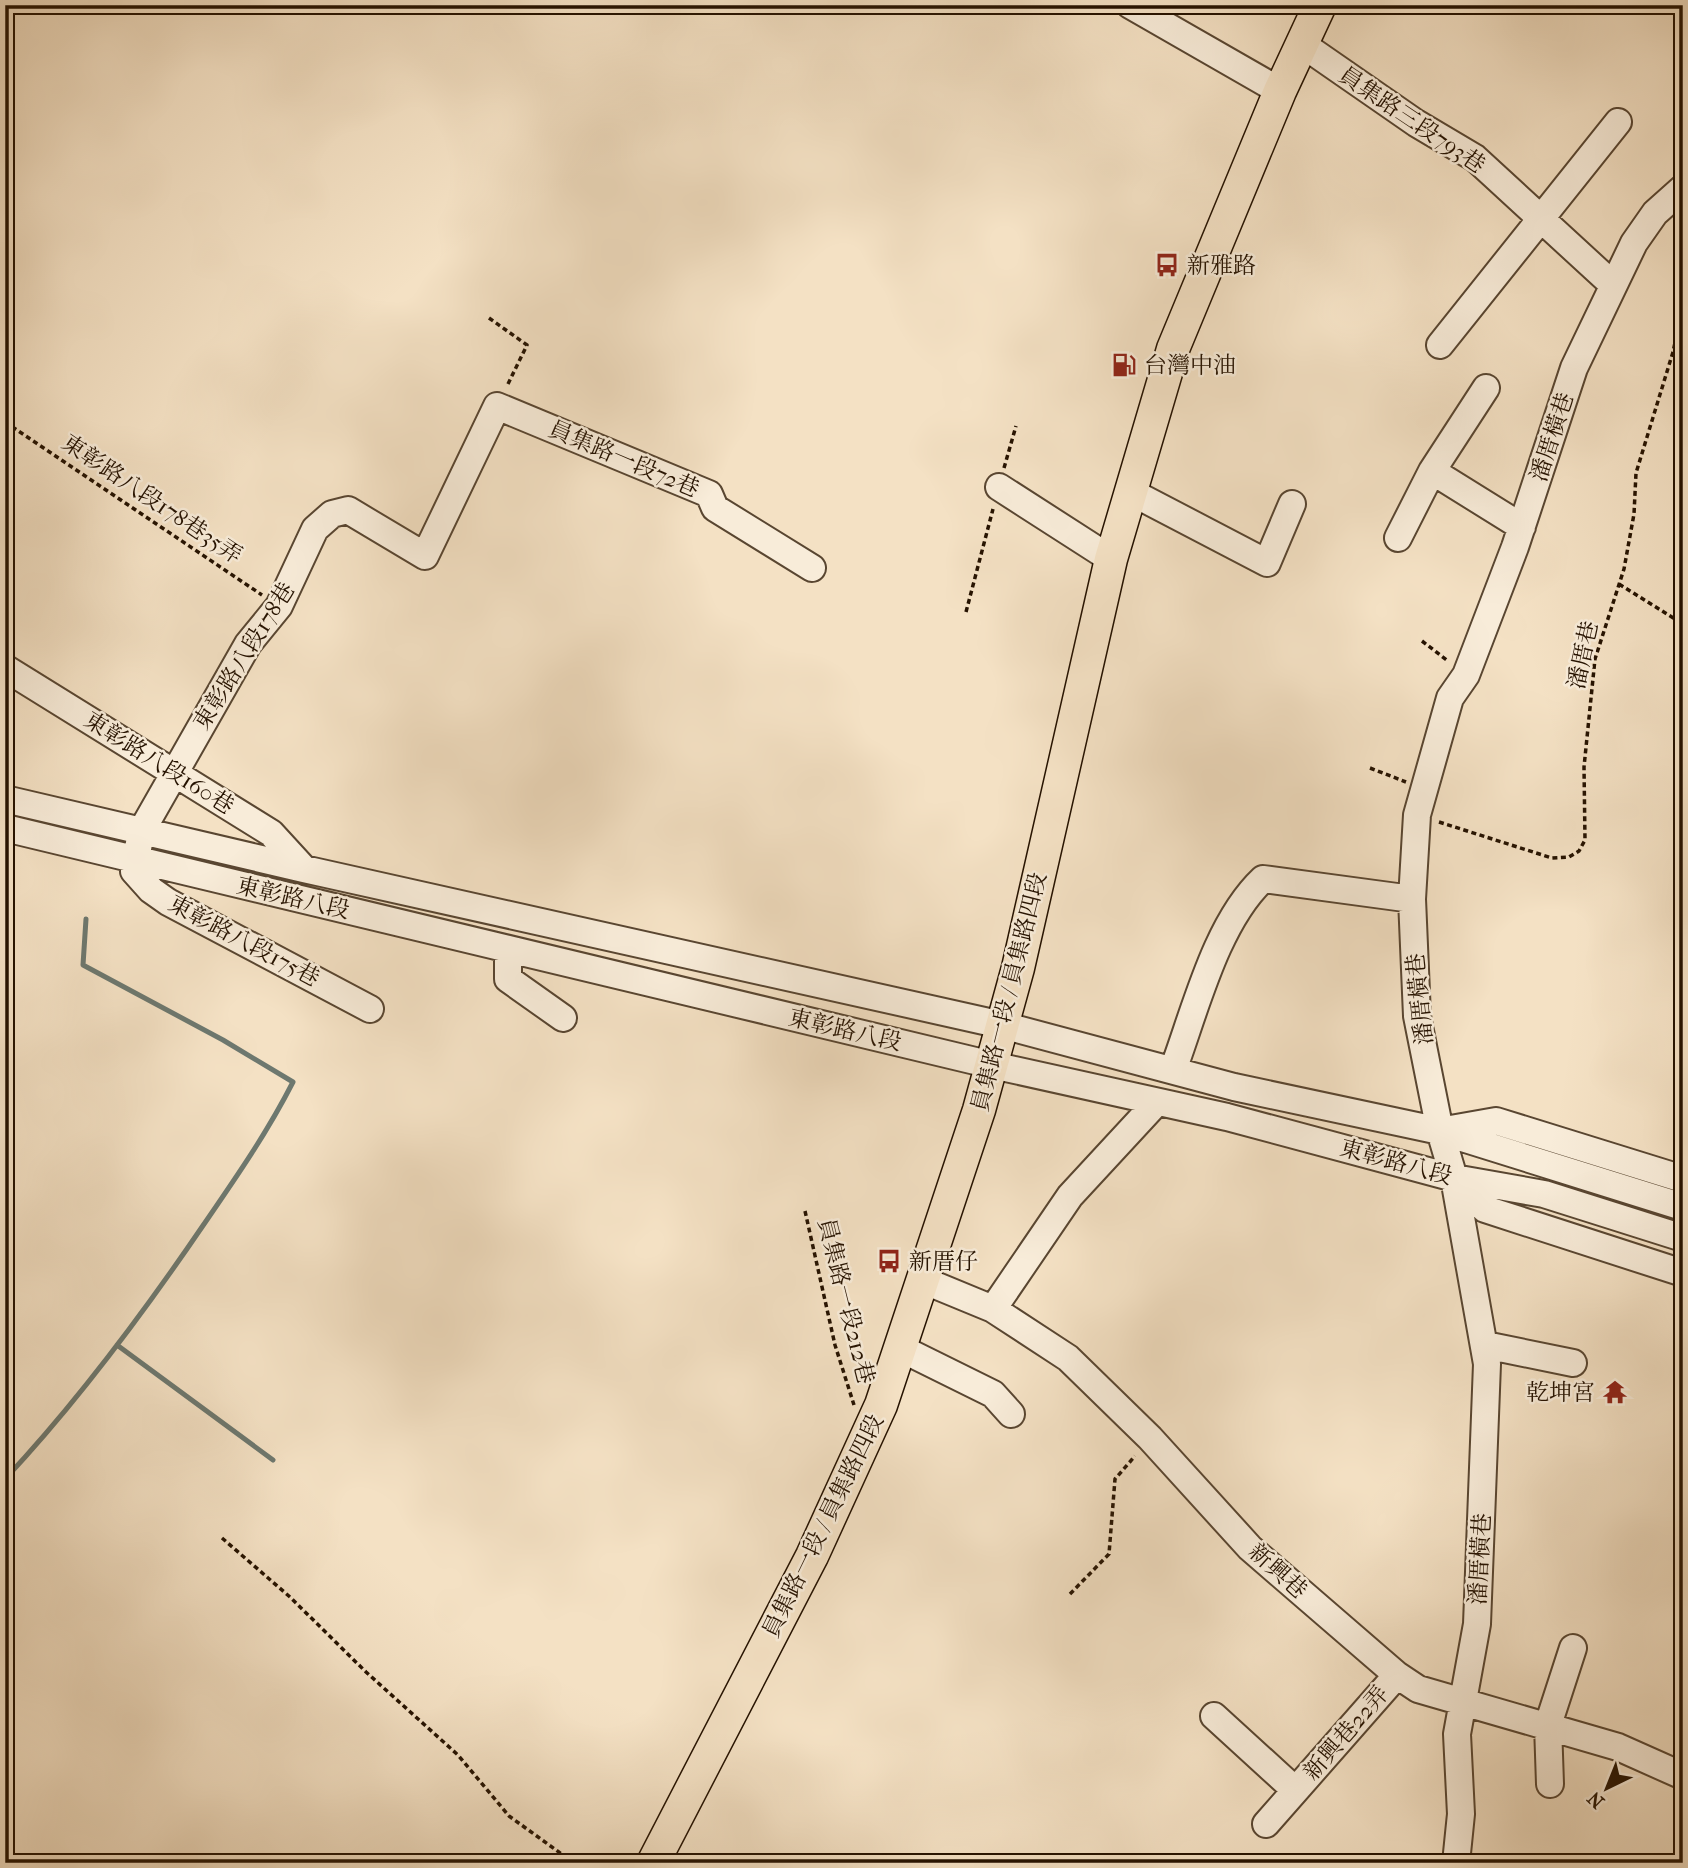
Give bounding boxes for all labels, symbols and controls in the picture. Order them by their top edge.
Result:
street label: 員集路三段793巷 [1334,61,1490,179]
bus stop icon: 新雅路 [1153,251,1181,279]
place label: 新雅路 [1187,252,1256,279]
fuel station icon: 台灣中油 [1110,351,1138,379]
place label: 台灣中油 [1144,352,1236,379]
street label: 潘厝橫巷 [1525,389,1579,485]
street label: 員集路一段72巷 [545,415,703,503]
street label: 東彰路八段178巷35弄 [57,429,247,569]
street label: 東彰路八段178巷 [188,577,300,735]
street label: 潘厝巷 [1563,618,1603,692]
street label: 東彰路八段160巷 [79,706,239,820]
street label: 員集路一段 / 員集路四段 [966,870,1052,1114]
street label: 東彰路八段 [234,872,352,924]
street label: 東彰路八段175巷 [164,890,324,992]
street label: 潘厝橫巷 [1402,952,1438,1046]
street label: 東彰路八段 [786,1004,904,1056]
street label: 東彰路八段 [1337,1134,1455,1190]
street label: 員集路一段212巷 [812,1215,880,1387]
bus stop icon: 新厝仔 [875,1247,903,1275]
place label: 新厝仔 [909,1248,978,1275]
temple icon: 乾坤宮 [1601,1378,1629,1406]
place label: 乾坤宮 [1526,1379,1595,1406]
street label: 員集路一段 / 員集路四段 [757,1410,889,1642]
street label: 潘厝橫巷 [1464,1512,1496,1606]
street label: 新興巷 [1243,1538,1313,1604]
street label: 新興巷22弄 [1298,1680,1394,1786]
north arrow [1572,1752,1642,1822]
text: N [1583,1786,1609,1813]

